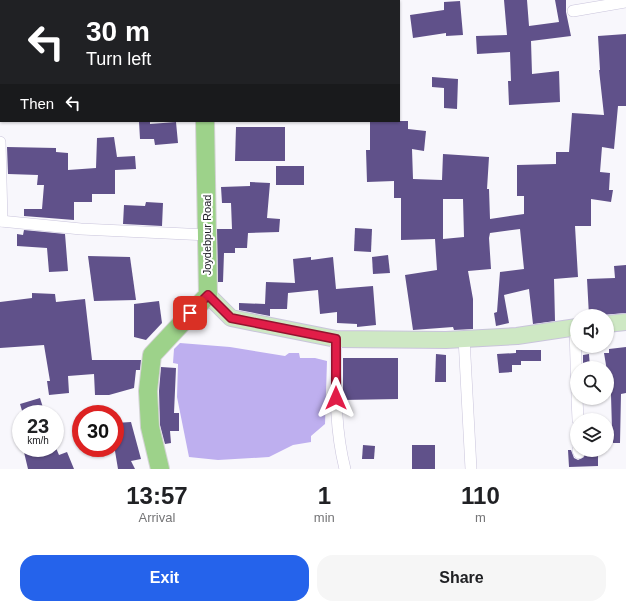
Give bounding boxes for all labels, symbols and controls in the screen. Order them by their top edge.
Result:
icon: left [20,16,72,68]
text: 30 m [86,16,150,47]
text: Turn left [86,49,151,69]
icon: left [62,92,84,114]
text: Then [20,95,54,112]
street label: Joydebpur Road [201,195,213,275]
pin [173,296,207,330]
icon: arrive [179,302,201,324]
map controls [570,309,614,457]
button: sound [570,309,614,353]
button: search [570,361,614,405]
position arrow [315,377,357,419]
speed limit sign: 30 [72,405,124,457]
button: layers [570,413,614,457]
text: 23 [27,415,49,437]
text: km/h [27,435,49,446]
text: 13:57 [126,482,188,509]
text: 1 [318,482,331,509]
text: 110 [461,482,500,509]
text: Arrival [139,510,175,525]
text: min [314,510,335,525]
text: m [475,510,486,525]
button: Exit [20,555,309,601]
button: Share [317,555,606,601]

